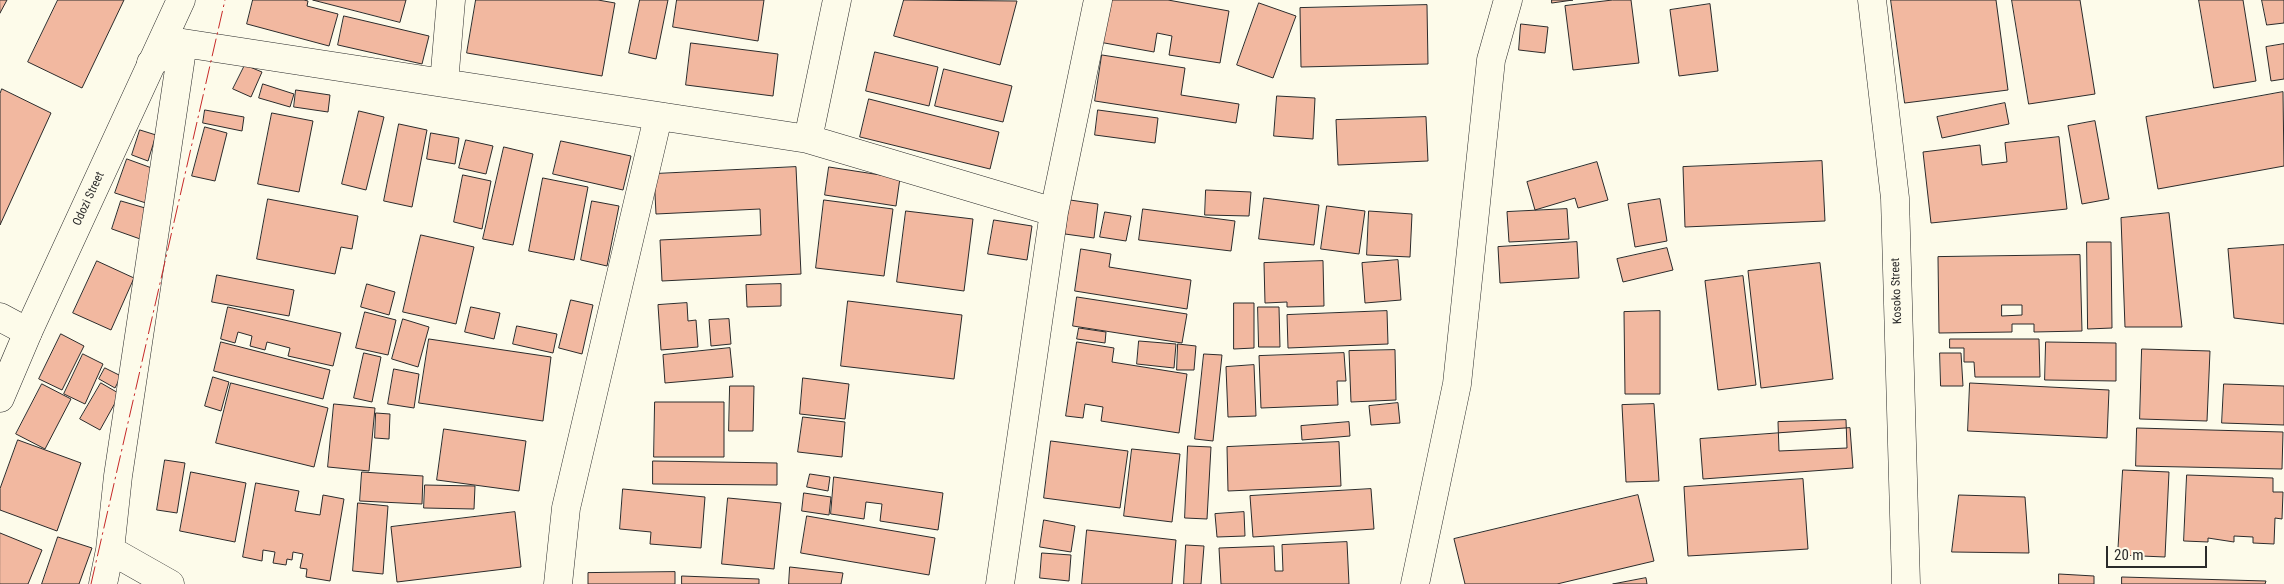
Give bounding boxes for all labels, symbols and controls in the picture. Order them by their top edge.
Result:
street label: Odozi Street [70,170,108,228]
street label: Kosoko Street [1889,258,1905,324]
scale bar [2109,536,2210,568]
text: 20 m [2114,546,2144,564]

